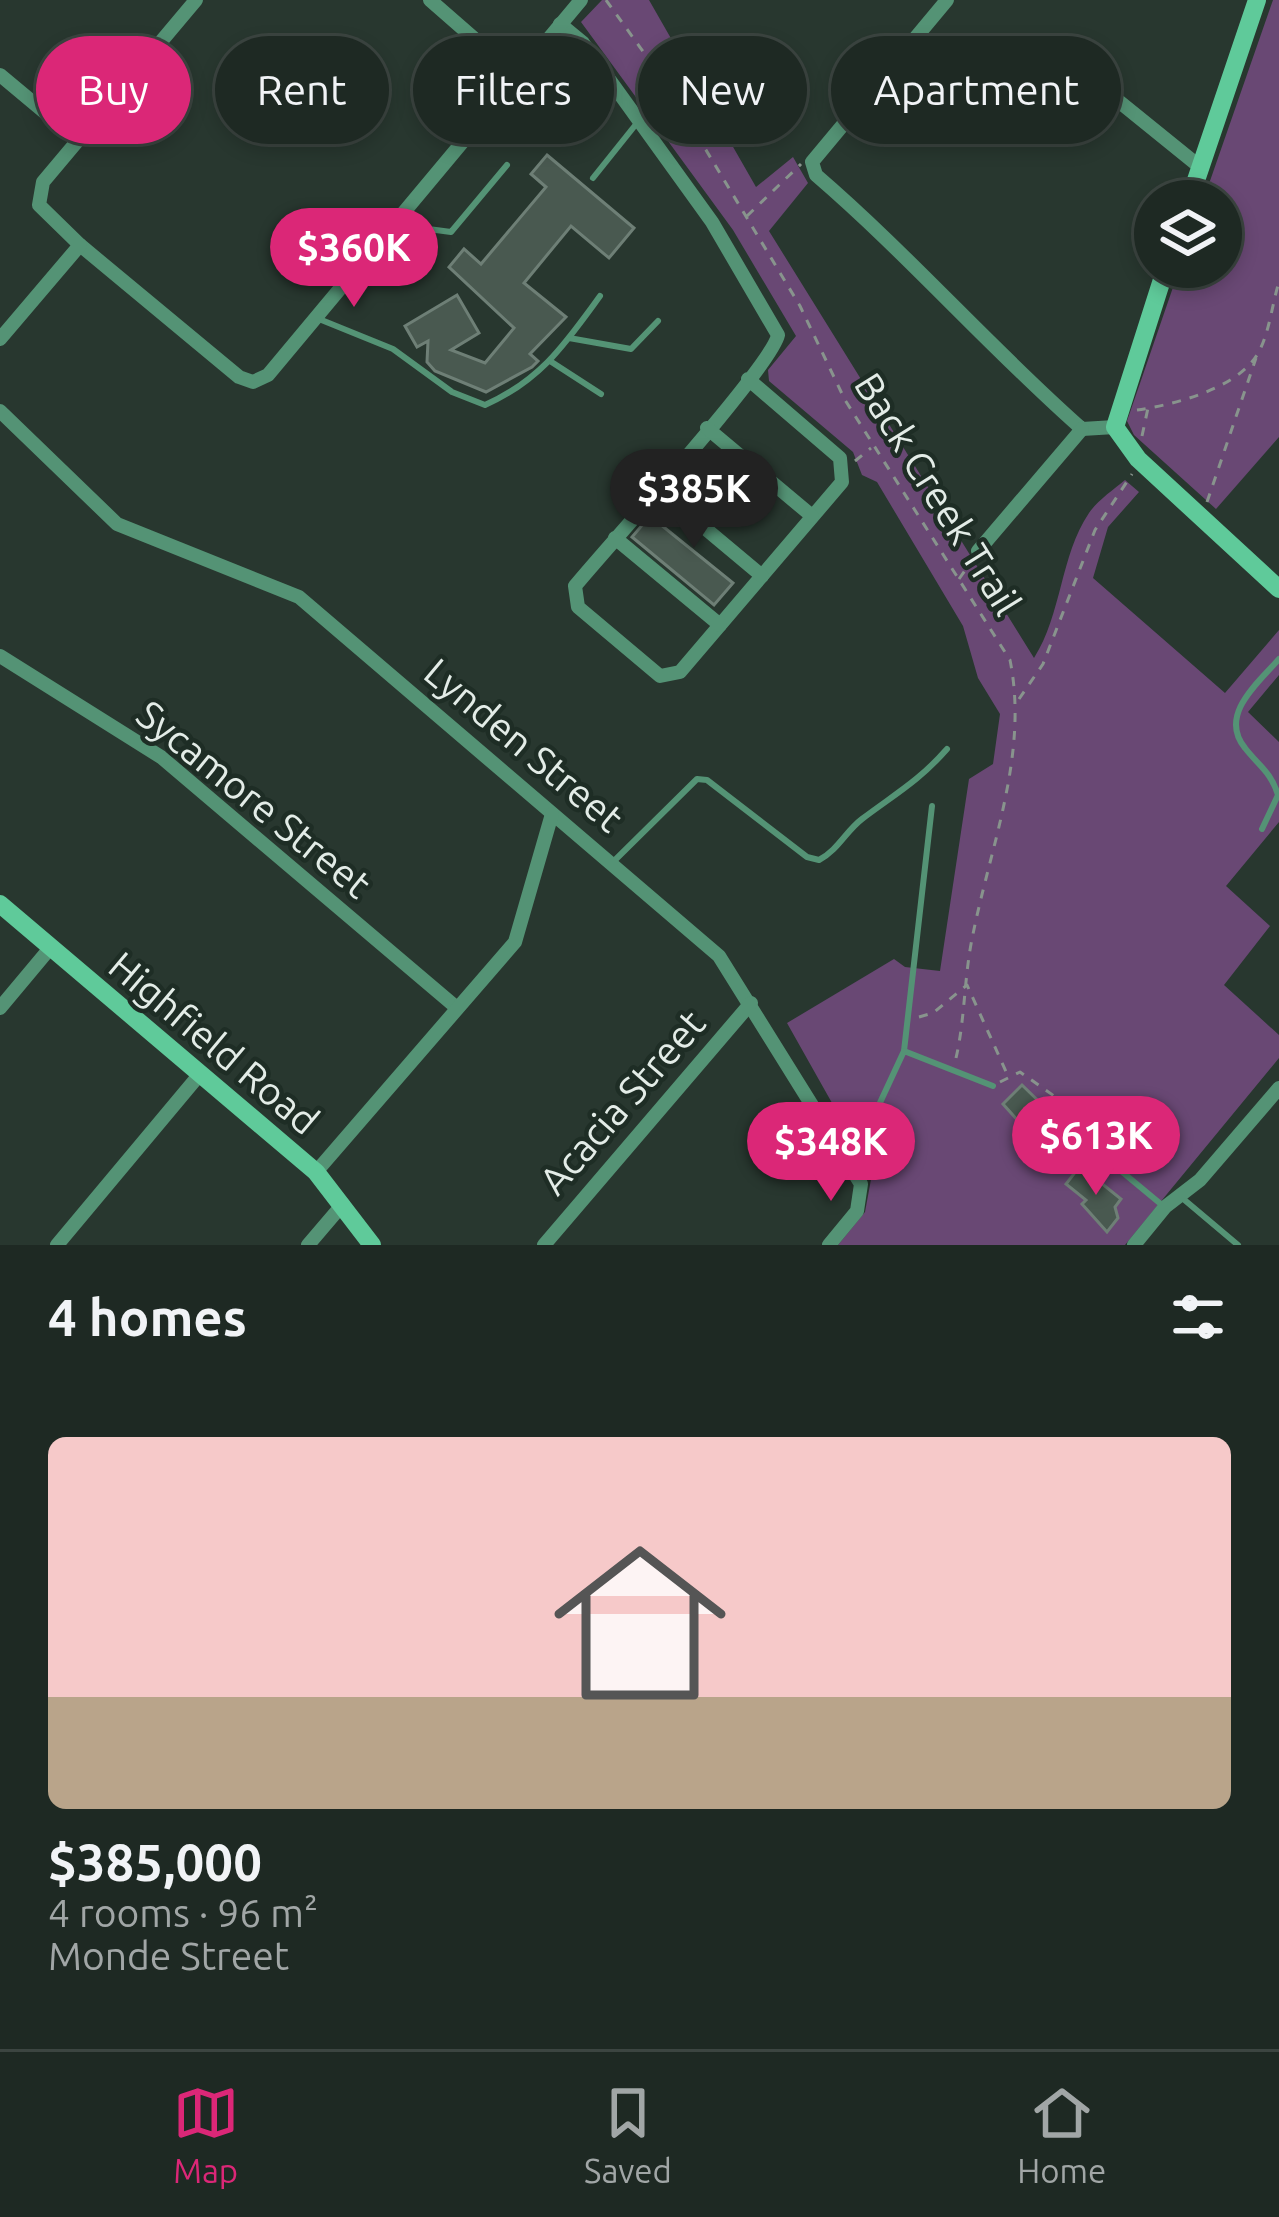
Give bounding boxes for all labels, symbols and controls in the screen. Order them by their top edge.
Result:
chip: Buy [36,36,191,144]
chip: Rent [215,36,389,144]
chip: Filters [413,36,614,144]
chip: New [638,36,807,144]
chip: Apartment [831,36,1121,144]
map controls [1134,180,1242,288]
button: layers [1134,180,1242,288]
pin: $360K [270,208,438,310]
text: $360K [297,225,411,268]
street label: Back Creek Trail [847,365,1030,622]
pin: $385K [610,449,778,551]
text: $385K [637,466,751,509]
street label: Lynden Street [417,649,632,840]
street label: Sycamore Street [129,692,379,906]
street label: Highfield Road [101,943,327,1142]
street label: Acacia Street [530,1001,713,1202]
pin: $613K [1012,1096,1180,1198]
pin: $348K [747,1102,915,1204]
text: $613K [1039,1113,1153,1156]
text: $348K [774,1119,888,1162]
icon: filters [1165,1284,1231,1350]
text: 4 homes [48,1288,247,1346]
icon: home [532,1515,748,1731]
text: $385,000 [48,1833,262,1891]
text: 4 rooms · 96 m² [48,1891,318,1934]
text: Monde Street [48,1934,289,1977]
tab: Map [173,2080,239,2189]
tab: Saved [584,2080,672,2189]
tab: Home [1017,2080,1106,2189]

